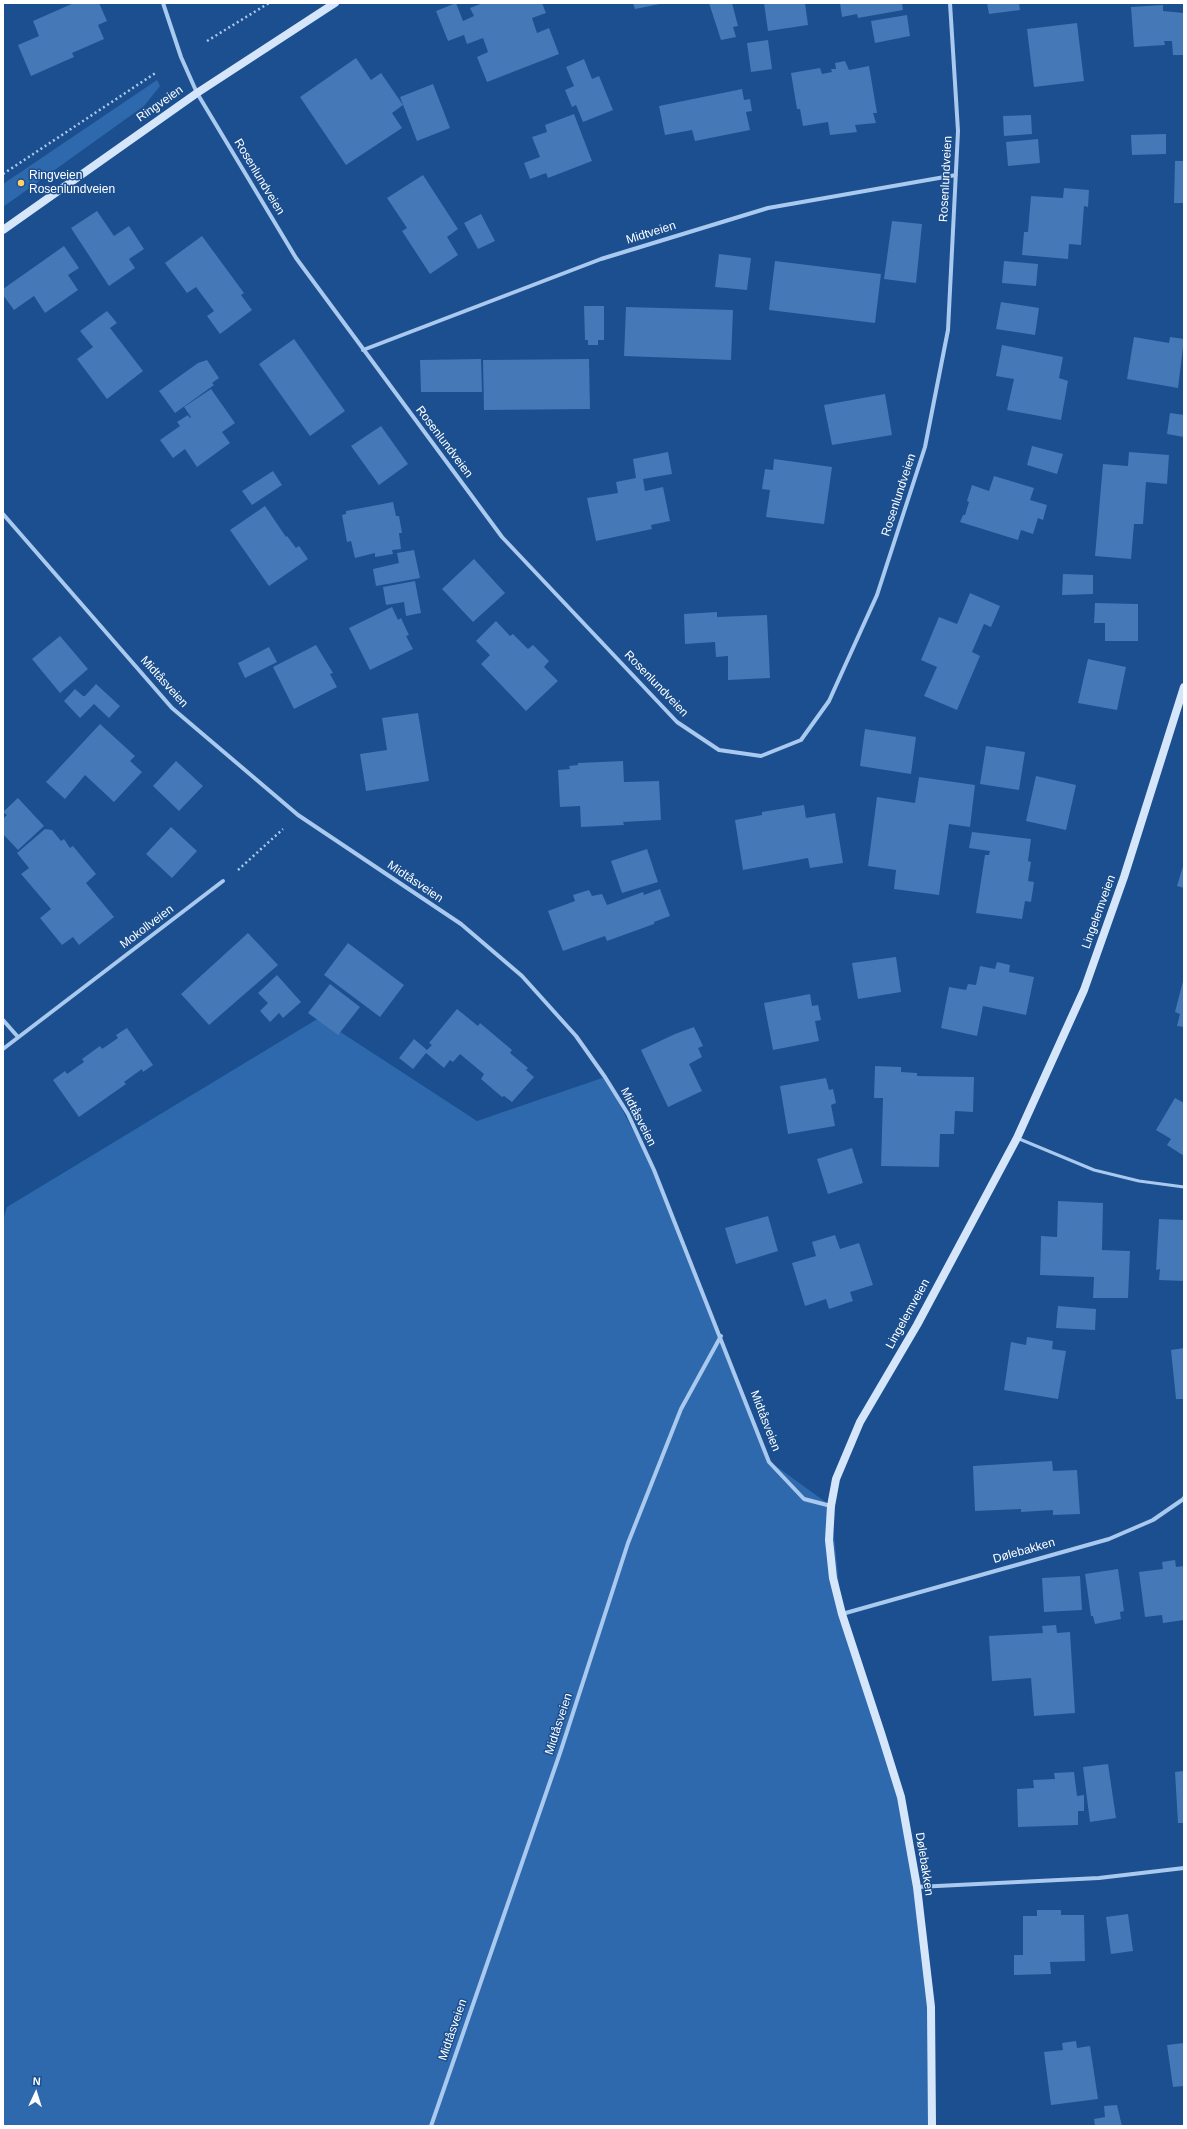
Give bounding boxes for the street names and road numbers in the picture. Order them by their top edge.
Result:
street label: Ringveien [134,83,186,125]
street label: Rosenlundveien [231,136,287,218]
street label: Rosenlundveien [937,136,955,222]
street label: Midtveien [624,219,678,247]
street label: Rosenlundveien [412,403,476,481]
street label: Rosenlundveien [879,452,919,538]
street label: Rosenlundveien [621,648,691,720]
street label: Midtåsveien [137,653,191,711]
street label: Midtåsveien [384,858,446,906]
street label: Lingelemveien [1079,873,1119,951]
street label: Mokollveien [117,902,177,952]
street label: Midtåsveien [617,1085,659,1149]
street label: Lingelemveien [883,1277,933,1351]
street label: Midtåsveien [747,1389,783,1453]
street label: Dølebakken [991,1535,1057,1567]
street label: Midtåsveien [542,1691,576,1757]
street label: Dølebakken [912,1831,936,1897]
street label: Midtåsveien [436,1997,470,2063]

